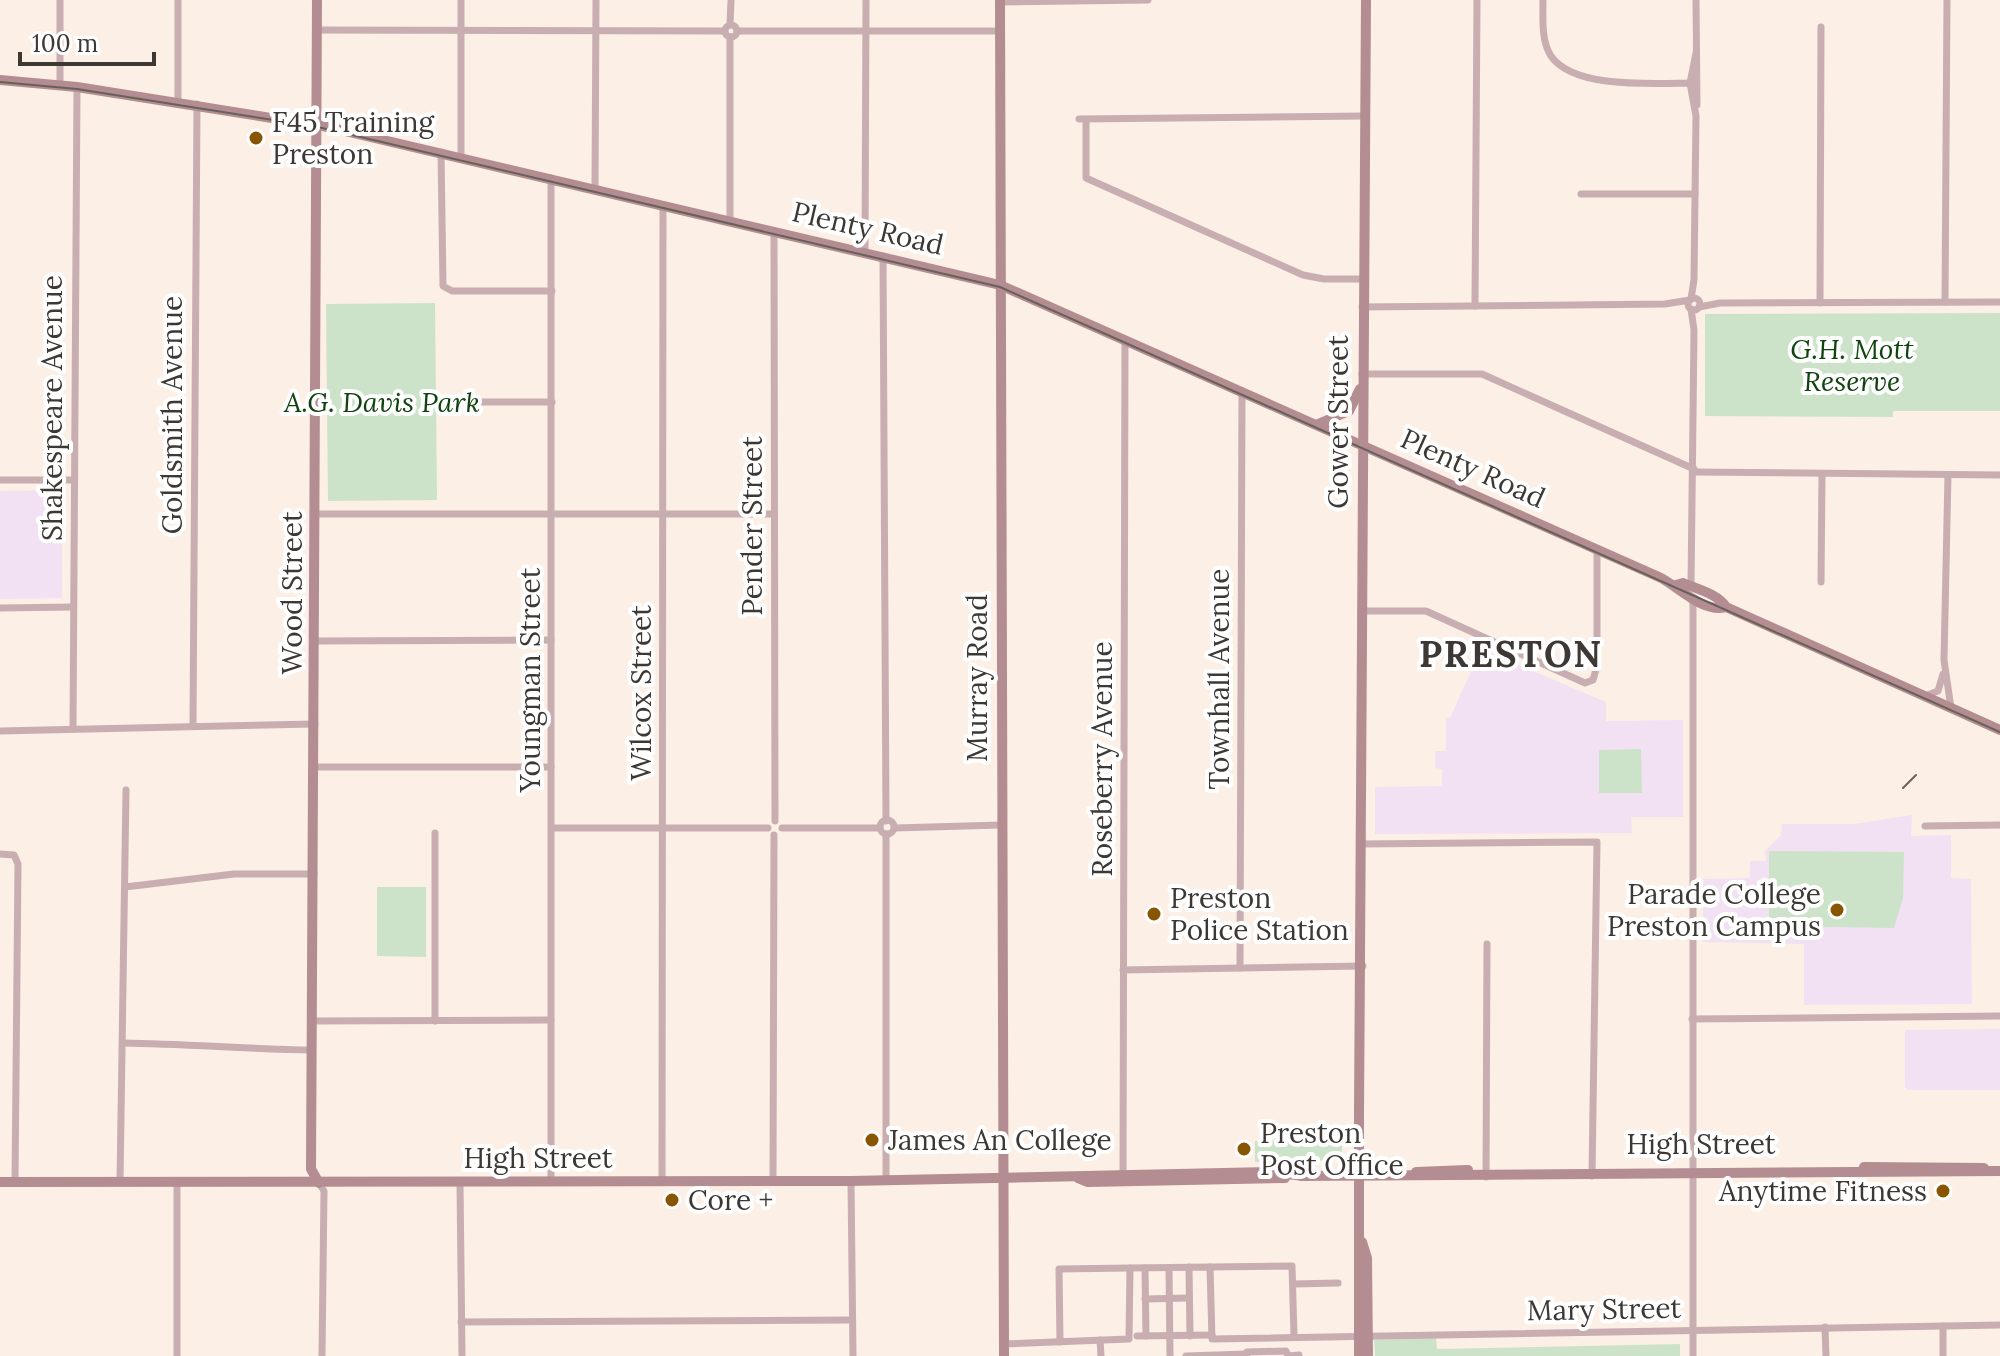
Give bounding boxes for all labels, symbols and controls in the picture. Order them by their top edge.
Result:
scale bar [20,16,154,66]
text: 100 m [32,28,98,59]
place label: F45 Training Preston [272,104,434,172]
marker: F45 Training Preston [247,129,265,147]
street label: Plenty Road [789,193,947,263]
street label: Shakespeare Avenue [34,275,70,541]
street label: Goldsmith Avenue [154,296,190,534]
park label: G.H. Mott Reserve [1790,331,1914,399]
street label: Gower Street [1320,335,1356,509]
park label: A.G. Davis Park [283,384,480,420]
street label: Plenty Road [1395,420,1551,516]
street label: Pender Street [734,436,770,616]
street label: Wood Street [274,511,310,675]
street label: Youngman Street [512,568,548,793]
street label: Townhall Avenue [1201,569,1237,789]
street label: Murray Road [959,594,995,762]
street label: Wilcox Street [623,605,659,781]
district label: PRESTON [1419,631,1603,677]
street label: Roseberry Avenue [1084,641,1120,877]
place label: Parade College Preston Campus [1607,876,1821,944]
place label: Preston Police Station [1170,880,1349,948]
marker: Parade College Preston Campus [1828,901,1846,919]
marker: Preston Police Station [1145,905,1163,923]
place label: Preston Post Office [1260,1115,1404,1183]
place label: James An College [887,1122,1112,1158]
street label: High Street [1626,1126,1776,1162]
marker: James An College [863,1131,881,1149]
street label: High Street [463,1140,613,1176]
marker: Preston Post Office [1235,1140,1253,1158]
place label: Anytime Fitness [1718,1173,1927,1209]
place label: Core + [688,1182,773,1218]
marker: Anytime Fitness [1934,1182,1952,1200]
marker: Core + [663,1191,681,1209]
street label: Mary Street [1527,1290,1682,1328]

